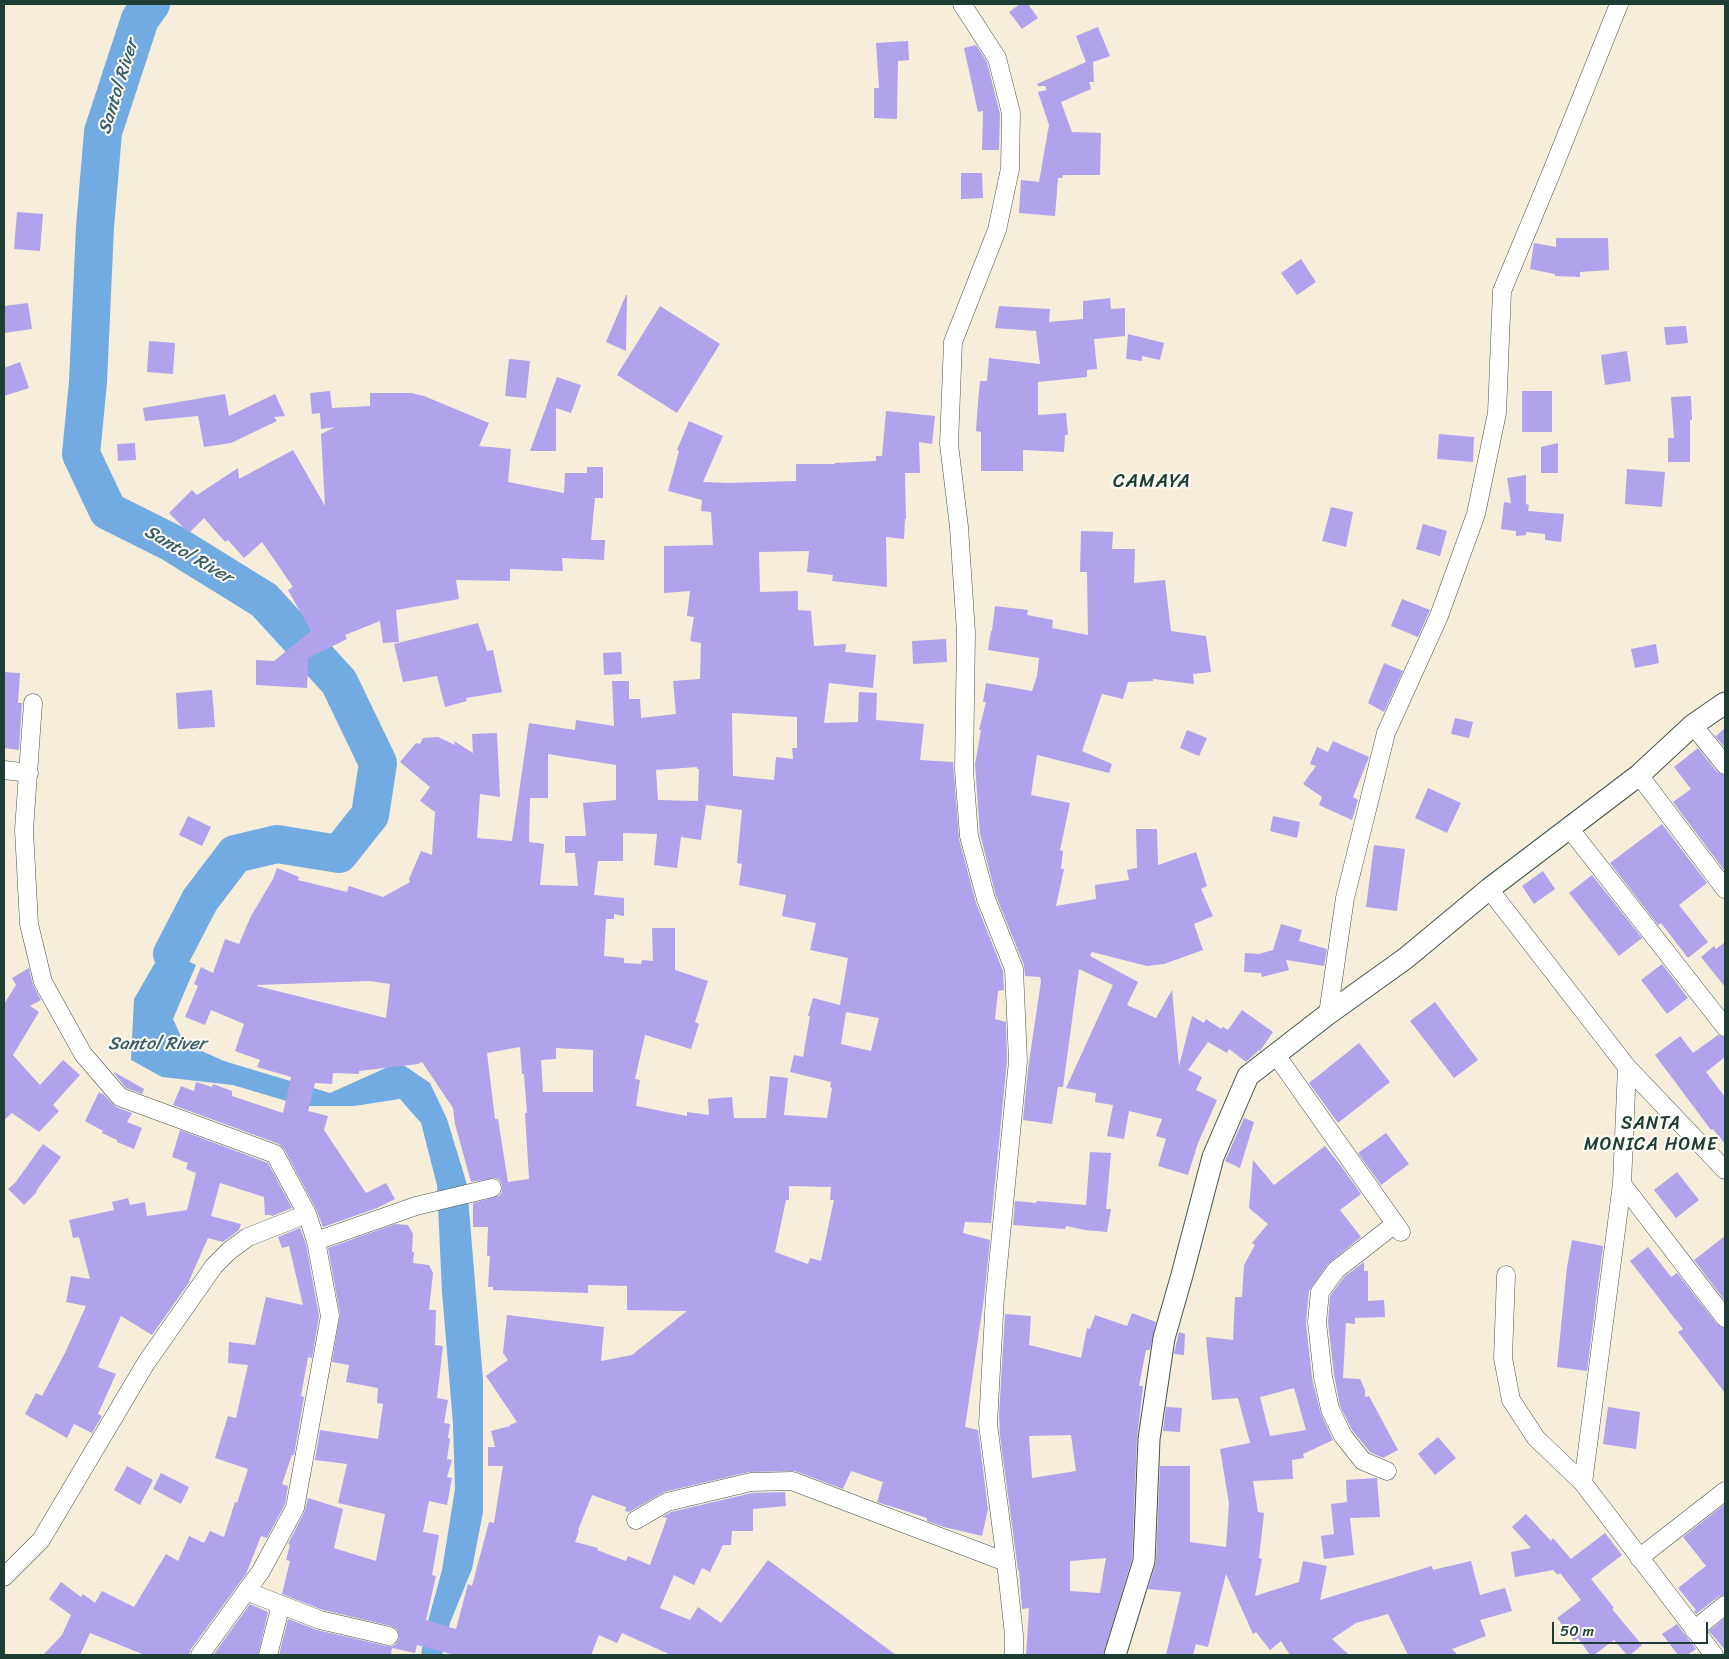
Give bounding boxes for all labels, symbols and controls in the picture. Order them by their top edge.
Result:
water label: Santol River [94,37,144,137]
district label: CAMAYA [1112,471,1192,493]
water label: Santol River [140,521,236,589]
water label: Santol River [108,1033,206,1055]
district label: SANTA MONICA HOME [1583,1113,1719,1156]
scale bar [1554,1612,1710,1644]
text: 50 m [1560,1618,1594,1644]

